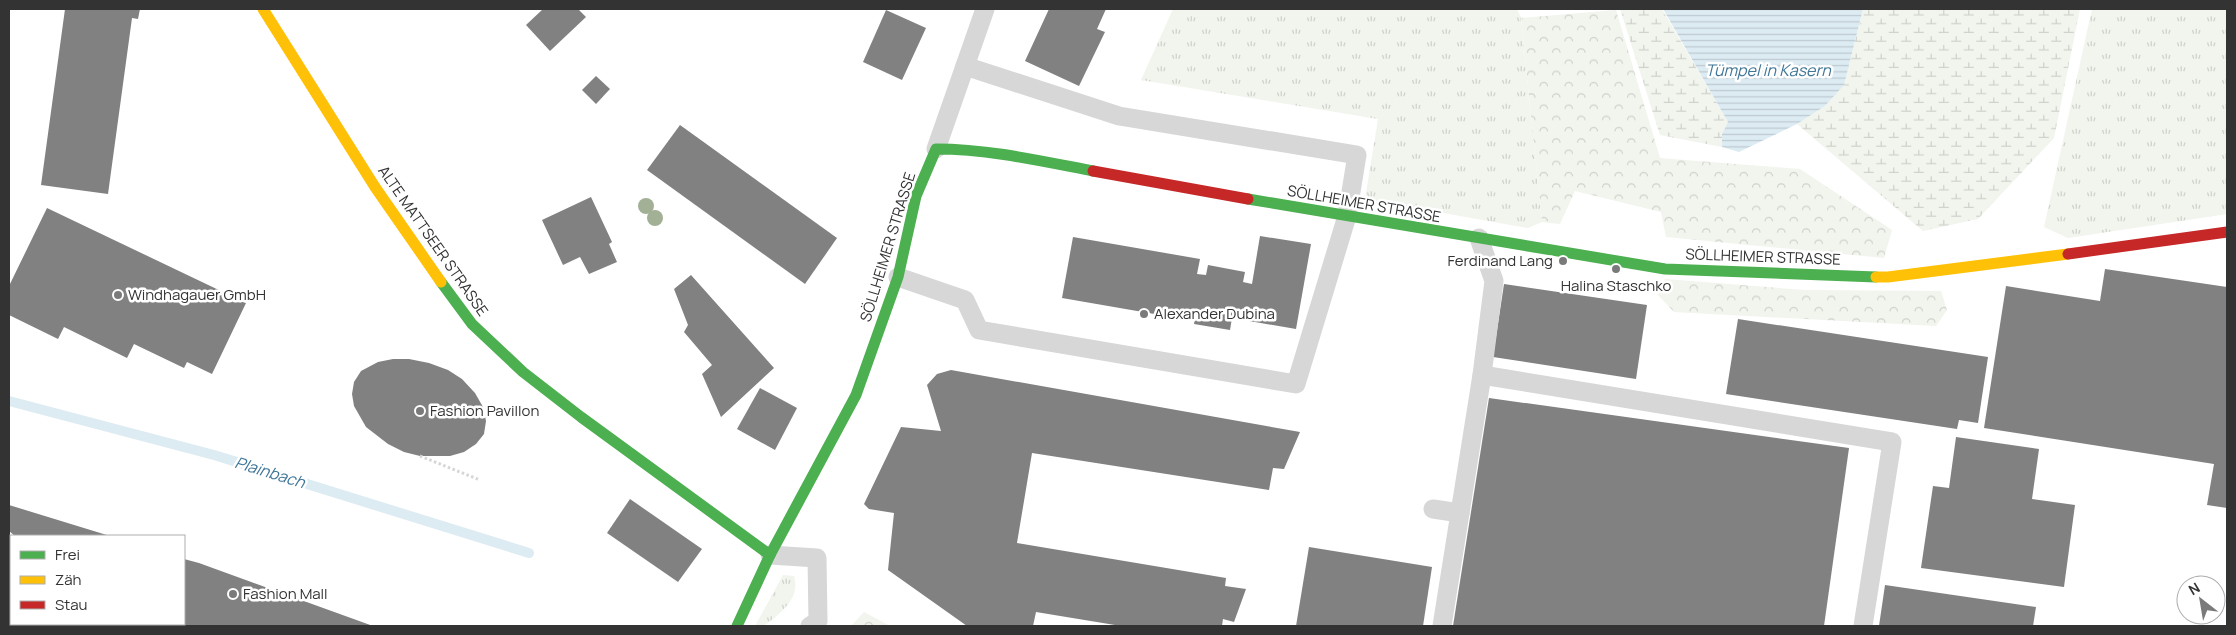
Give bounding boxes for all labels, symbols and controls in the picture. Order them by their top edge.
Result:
water label: Tümpel in Kasern [1705,59,1831,81]
street label: ALTE MATTSEER STRASSE [373,161,493,320]
street label: SÖLLHEIMER STRASSE [855,169,920,324]
street label: SÖLLHEIMER STRASSE [1286,180,1442,227]
street label: SÖLLHEIMER STRASSE [1685,243,1841,270]
place label: Ferdinand Lang [1447,250,1553,271]
marker: Ferdinand Lang [1557,255,1569,267]
marker: Halina Staschko [1610,263,1622,275]
place label: Halina Staschko [1561,275,1671,296]
place label: Windhagauer GmbH [128,284,266,305]
marker: Windhagauer GmbH [112,289,124,301]
place label: Alexander Dubina [1154,303,1275,324]
marker: Alexander Dubina [1138,308,1150,320]
place label: Fashion Pavillon [430,400,539,421]
marker: Fashion Pavillon [414,405,426,417]
water label: Plainbach [232,451,308,493]
legend [10,535,185,625]
text: Frei [55,544,80,565]
text: Zäh [55,569,82,590]
north arrow [2176,575,2226,625]
text: N [2185,578,2203,599]
place label: Fashion Mall [243,583,328,604]
marker: Fashion Mall [227,588,239,600]
text: Stau [55,594,88,615]

